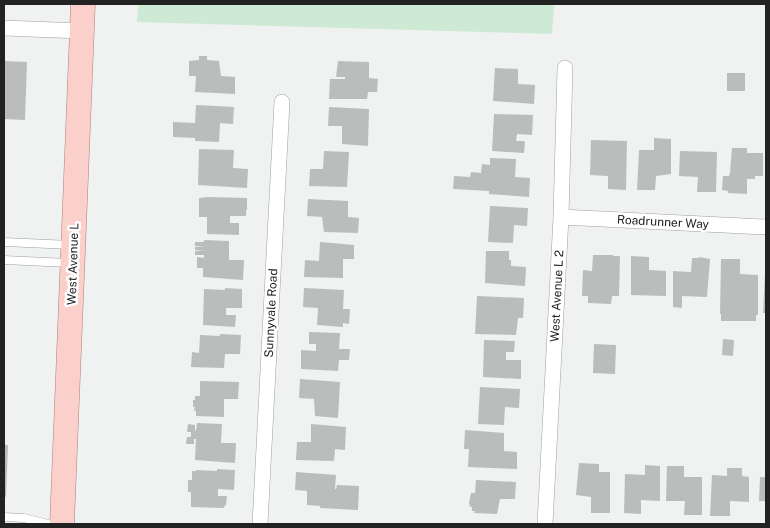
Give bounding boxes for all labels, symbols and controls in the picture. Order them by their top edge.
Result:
street label: Roadrunner Way [617,213,710,231]
street label: West Avenue L [65,223,81,305]
street label: West Avenue L 2 [548,250,566,342]
street label: Sunnyvale Road [262,268,280,358]

